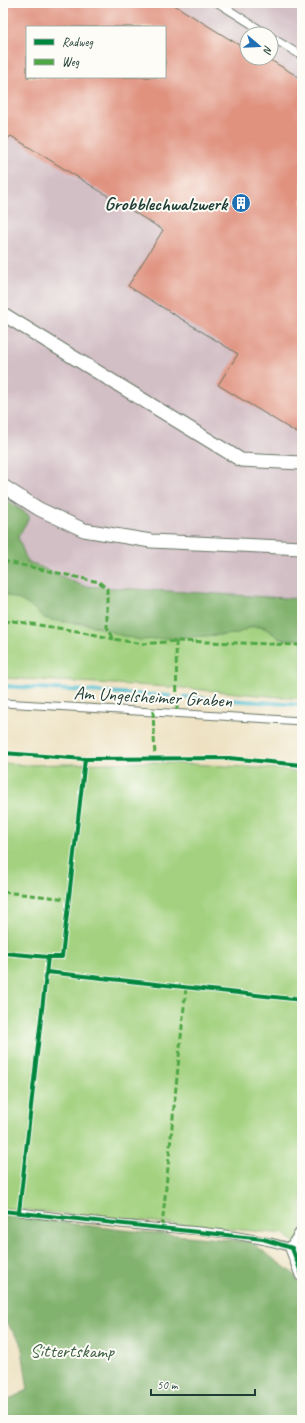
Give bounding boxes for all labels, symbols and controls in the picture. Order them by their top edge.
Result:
legend [26,26,166,78]
north arrow [239,26,279,66]
text: Radweg [62,34,93,50]
text: N [260,44,276,57]
text: Weg [62,54,80,70]
place label: Grobblechwalzwerk [104,192,229,216]
building icon: Grobblechwalzwerk [230,192,252,214]
street label: Am Ungelsheimer Graben [73,681,233,713]
park label: Sittertskamp [30,1339,116,1363]
scale bar [151,1371,255,1397]
text: 50 m [157,1377,179,1393]

